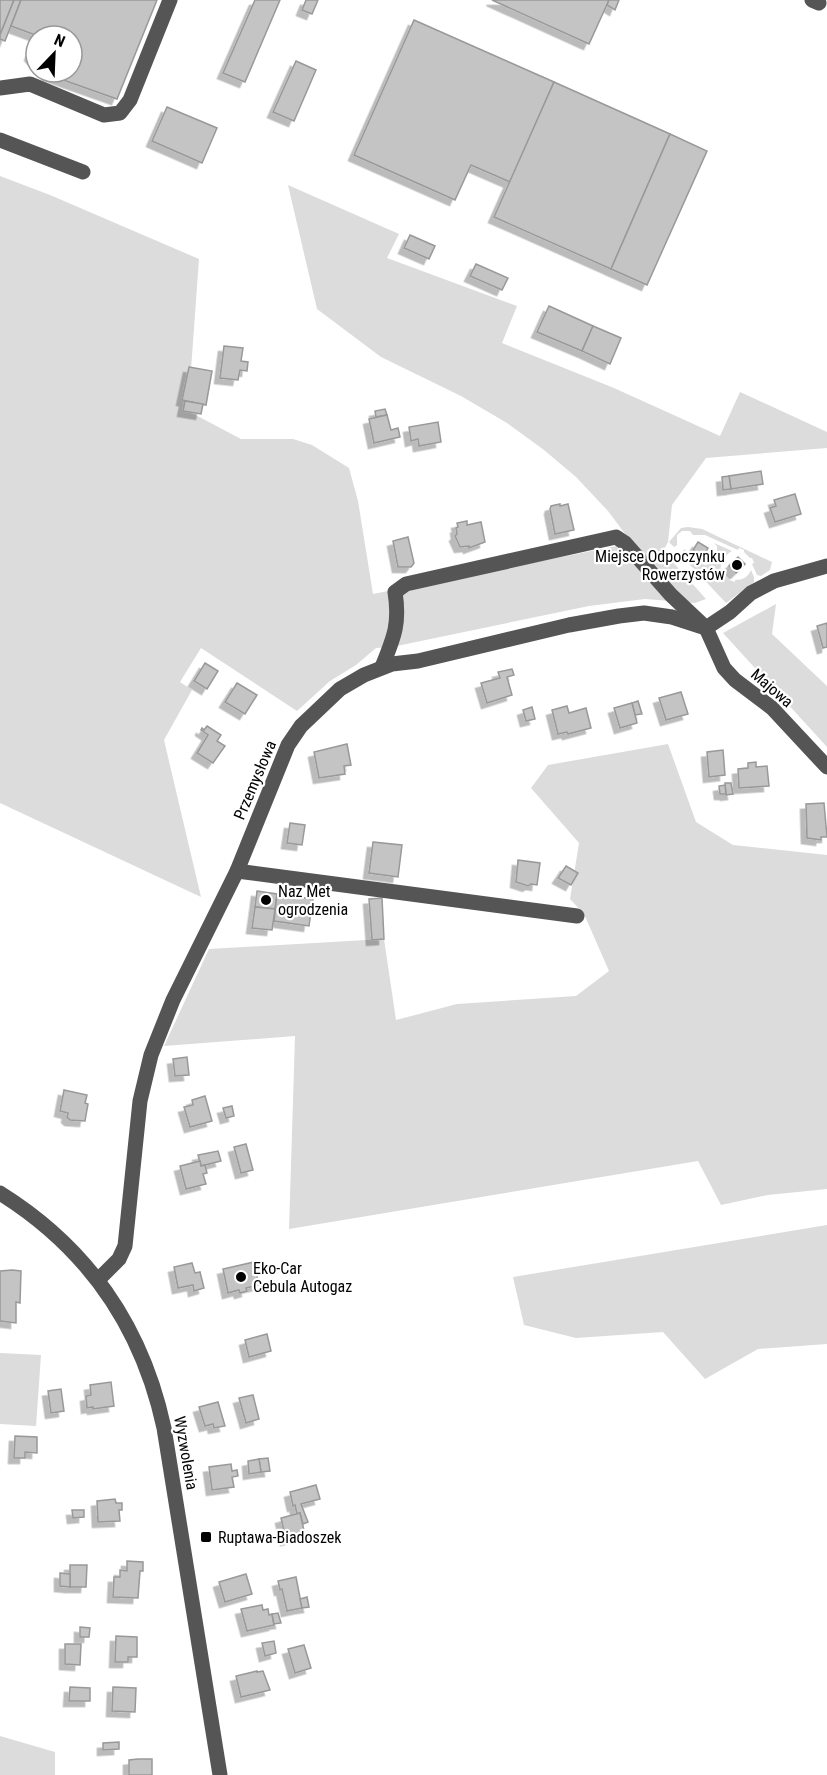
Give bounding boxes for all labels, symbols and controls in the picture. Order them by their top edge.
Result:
north arrow [24,24,84,84]
text: N [51,30,68,51]
place label: Miejsce Odpoczynku Rowerzystów [595,547,725,584]
marker: Miejsce Odpoczynku Rowerzystów [730,558,744,572]
street label: Majowa [747,665,797,711]
street label: Przemysłowa [230,738,280,822]
place label: Naz Met ogrodzenia [278,882,348,919]
marker: Naz Met ogrodzenia [259,893,273,907]
place label: Eko-Car Cebula Autogaz [253,1259,352,1296]
marker: Eko-Car Cebula Autogaz [234,1270,248,1284]
street label: Wyzwolenia [170,1415,202,1491]
place label: Ruptawa-Biadoszek [218,1528,342,1547]
marker: Ruptawa-Biadoszek [199,1530,213,1544]

